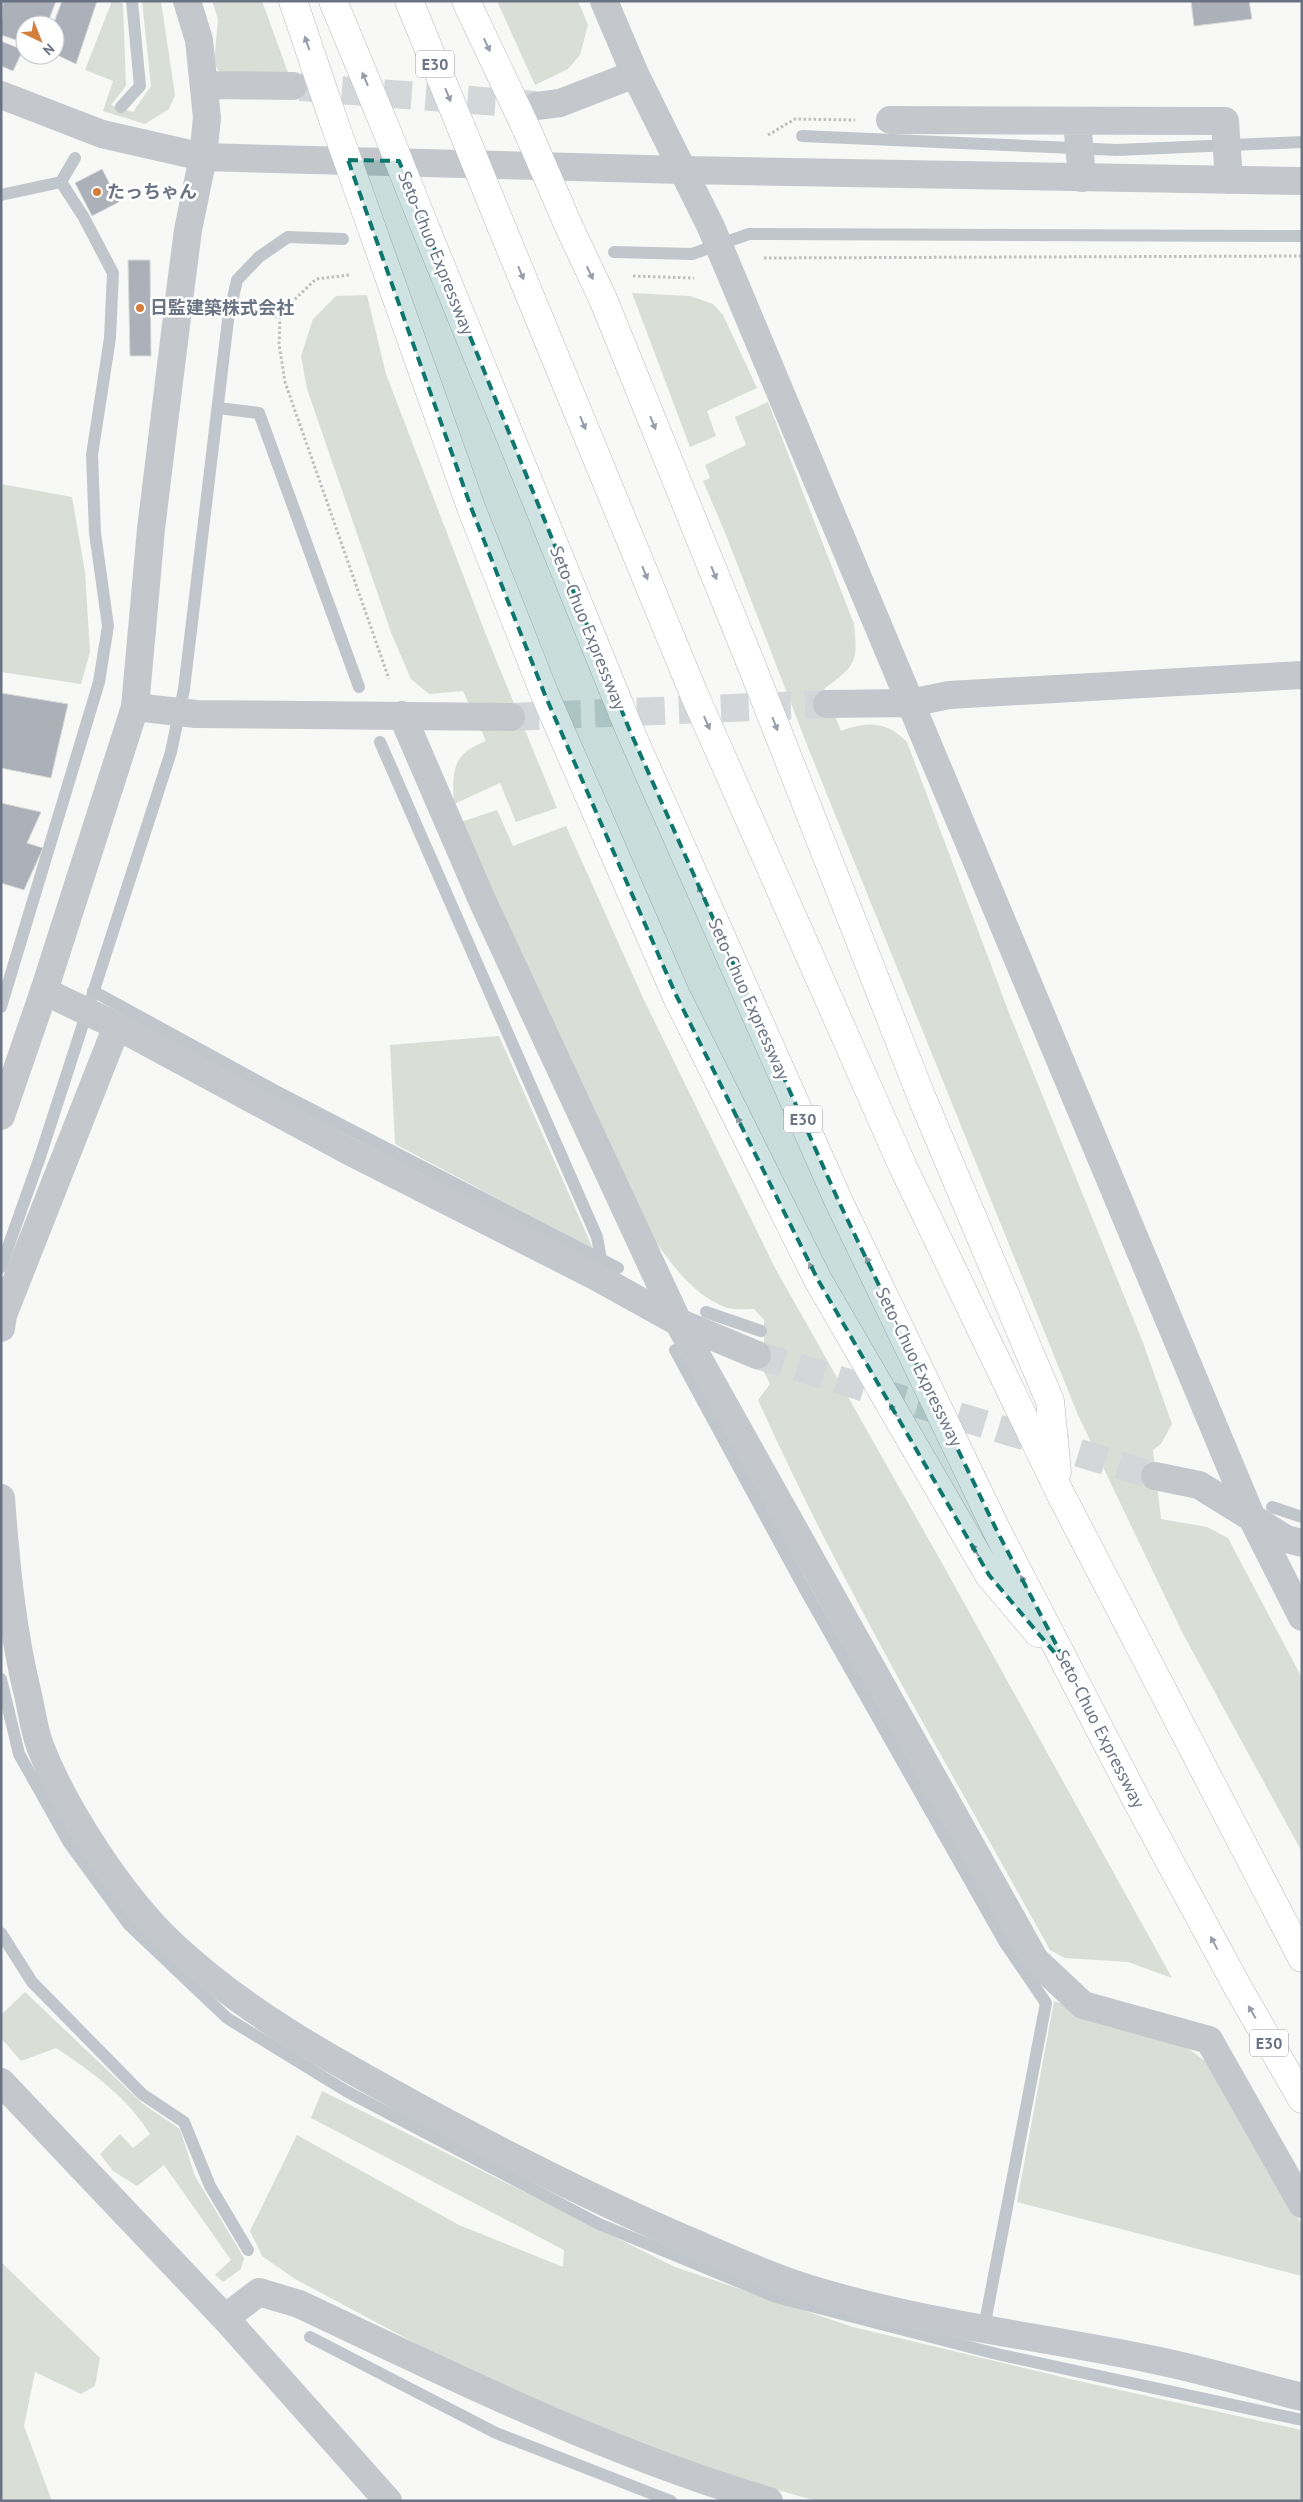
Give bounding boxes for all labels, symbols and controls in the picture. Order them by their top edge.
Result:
north arrow [15,15,65,65]
one-way arrow [302,36,310,51]
one-way arrow [483,38,491,52]
text: N [39,40,58,59]
road number: E30 [416,51,454,78]
one-way arrow [361,72,369,86]
one-way arrow [444,88,452,102]
street label: Seto-Chuo Expressway [393,168,480,339]
place label: たっちゃん [107,180,197,203]
marker: たっちゃん [91,186,103,198]
one-way arrow [517,265,525,280]
one-way arrow [587,266,595,280]
place label: 日監建築株式会社 [150,296,294,319]
marker: 日監建築株式会社 [134,302,146,314]
one-way arrow [579,416,587,430]
one-way arrow [649,416,657,431]
street label: Seto-Chuo Expressway [545,543,632,714]
one-way arrow [641,566,649,580]
one-way arrow [711,566,719,580]
one-way arrow [704,716,712,730]
one-way arrow [771,717,779,732]
one-way arrow [697,885,705,899]
street label: Seto-Chuo Expressway [703,914,796,1084]
road number: E30 [784,1106,822,1132]
one-way arrow [736,1116,744,1130]
one-way arrow [865,1256,873,1270]
one-way arrow [808,1261,817,1276]
street label: Seto-Chuo Expressway [871,1283,968,1451]
one-way arrow [889,1403,898,1416]
one-way arrow [970,1544,979,1557]
one-way arrow [1020,1575,1028,1590]
street label: Seto-Chuo Expressway [1051,1646,1151,1812]
one-way arrow [1210,1936,1218,1950]
one-way arrow [1247,2005,1256,2018]
road number: E30 [1250,2030,1288,2056]

